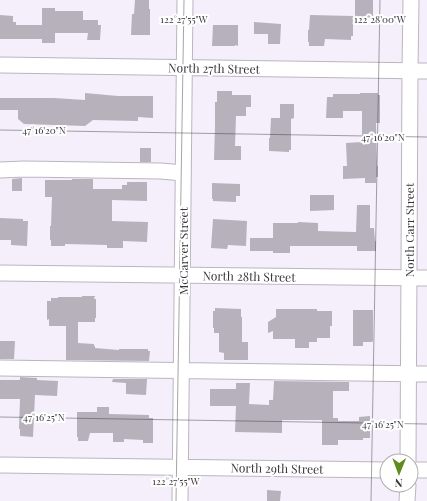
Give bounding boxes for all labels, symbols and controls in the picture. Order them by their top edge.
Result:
text: 122°27'55"W [160,12,209,26]
text: 122°28'00"W [354,12,407,26]
street label: North 27th Street [168,59,261,77]
text: 47°16'20"N [22,123,66,137]
text: 47°16'20"N [361,130,405,144]
street label: North Carr Street [401,182,417,277]
street label: McCarver Street [175,206,191,295]
street label: North 28th Street [202,267,296,285]
text: 47°16'25"N [23,410,65,424]
text: 47°16'25"N [362,417,404,431]
north arrow [379,453,419,493]
street label: North 29th Street [230,459,324,477]
text: 122°27'55"W [152,474,201,488]
text: N [395,476,403,491]

